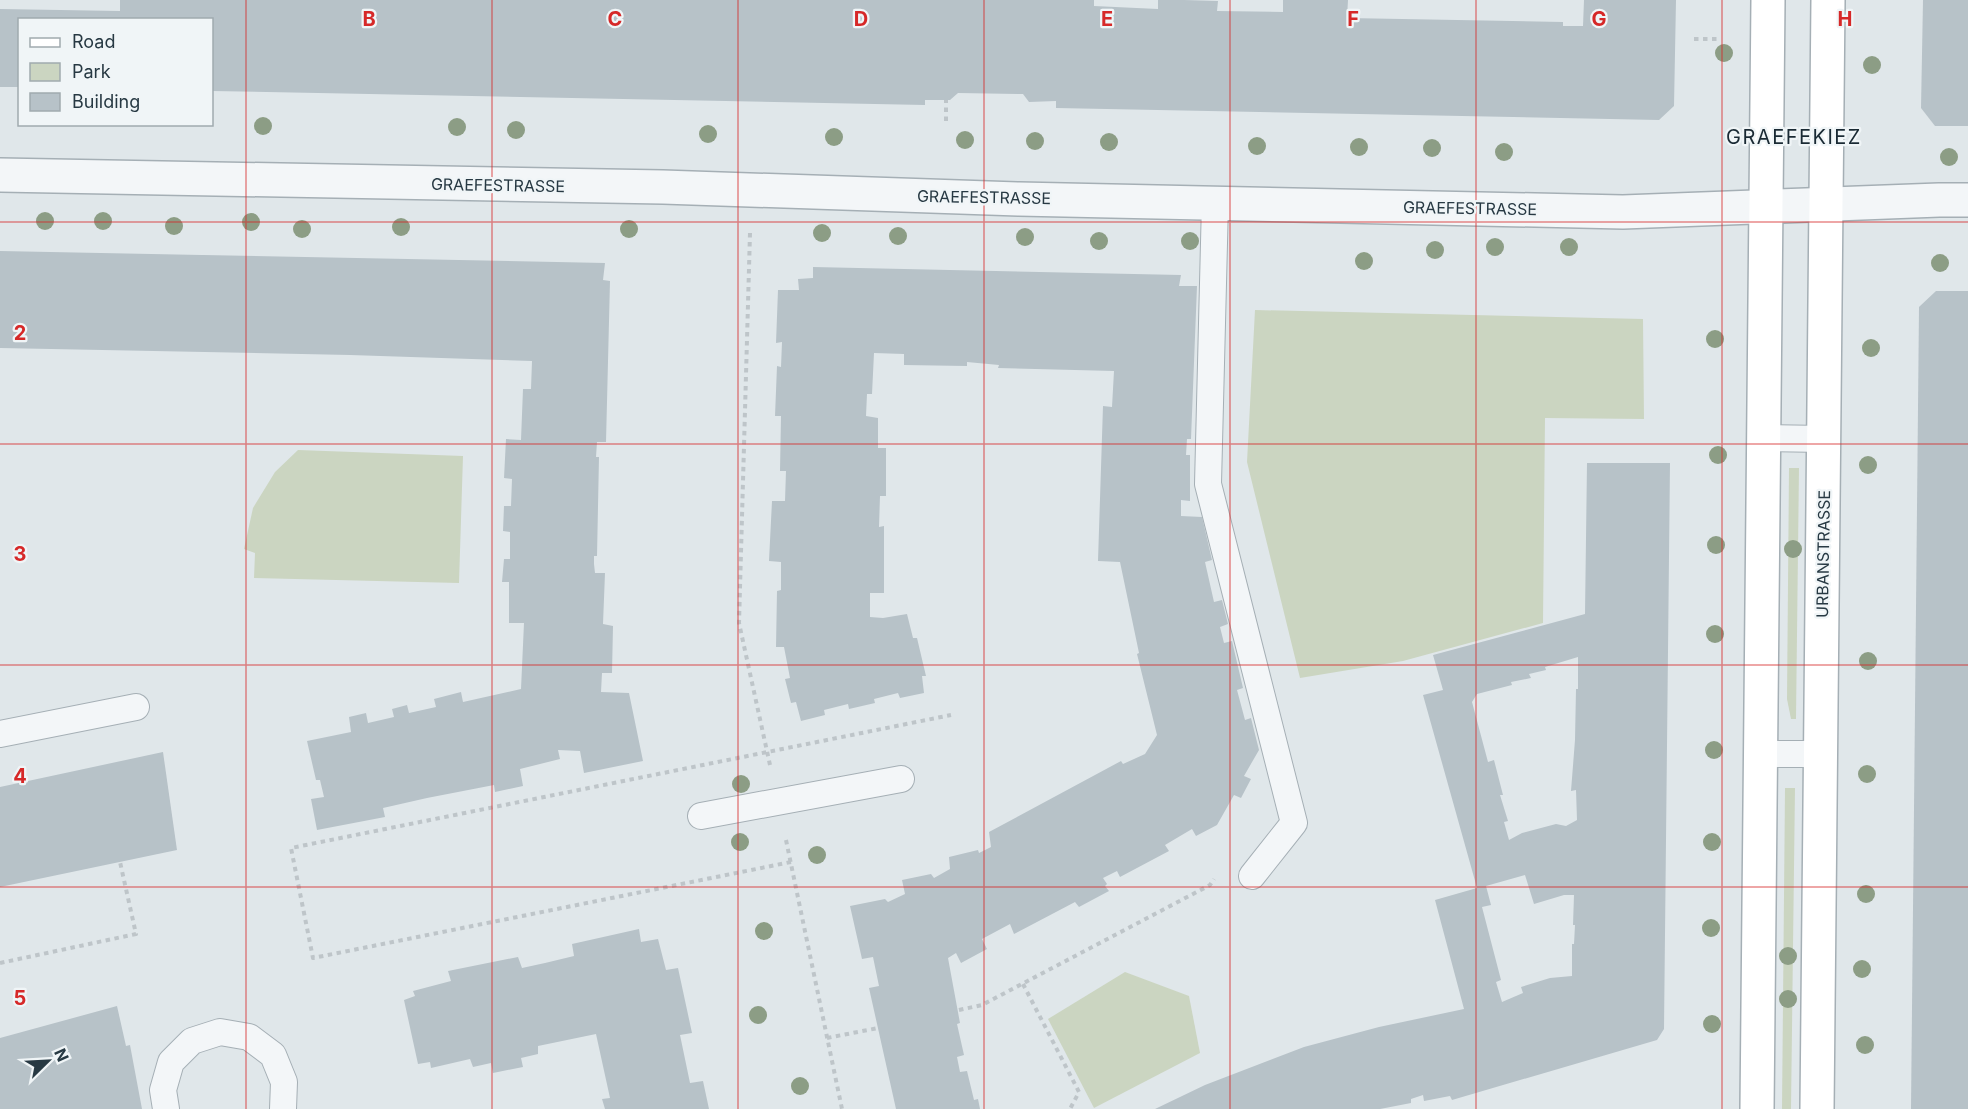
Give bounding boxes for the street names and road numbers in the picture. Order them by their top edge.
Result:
street label: GRAEFESTRASSE [431,174,565,196]
street label: GRAEFESTRASSE [917,186,1051,208]
street label: GRAEFESTRASSE [1403,197,1537,219]
street label: URBANSTRASSE [1812,490,1834,618]

